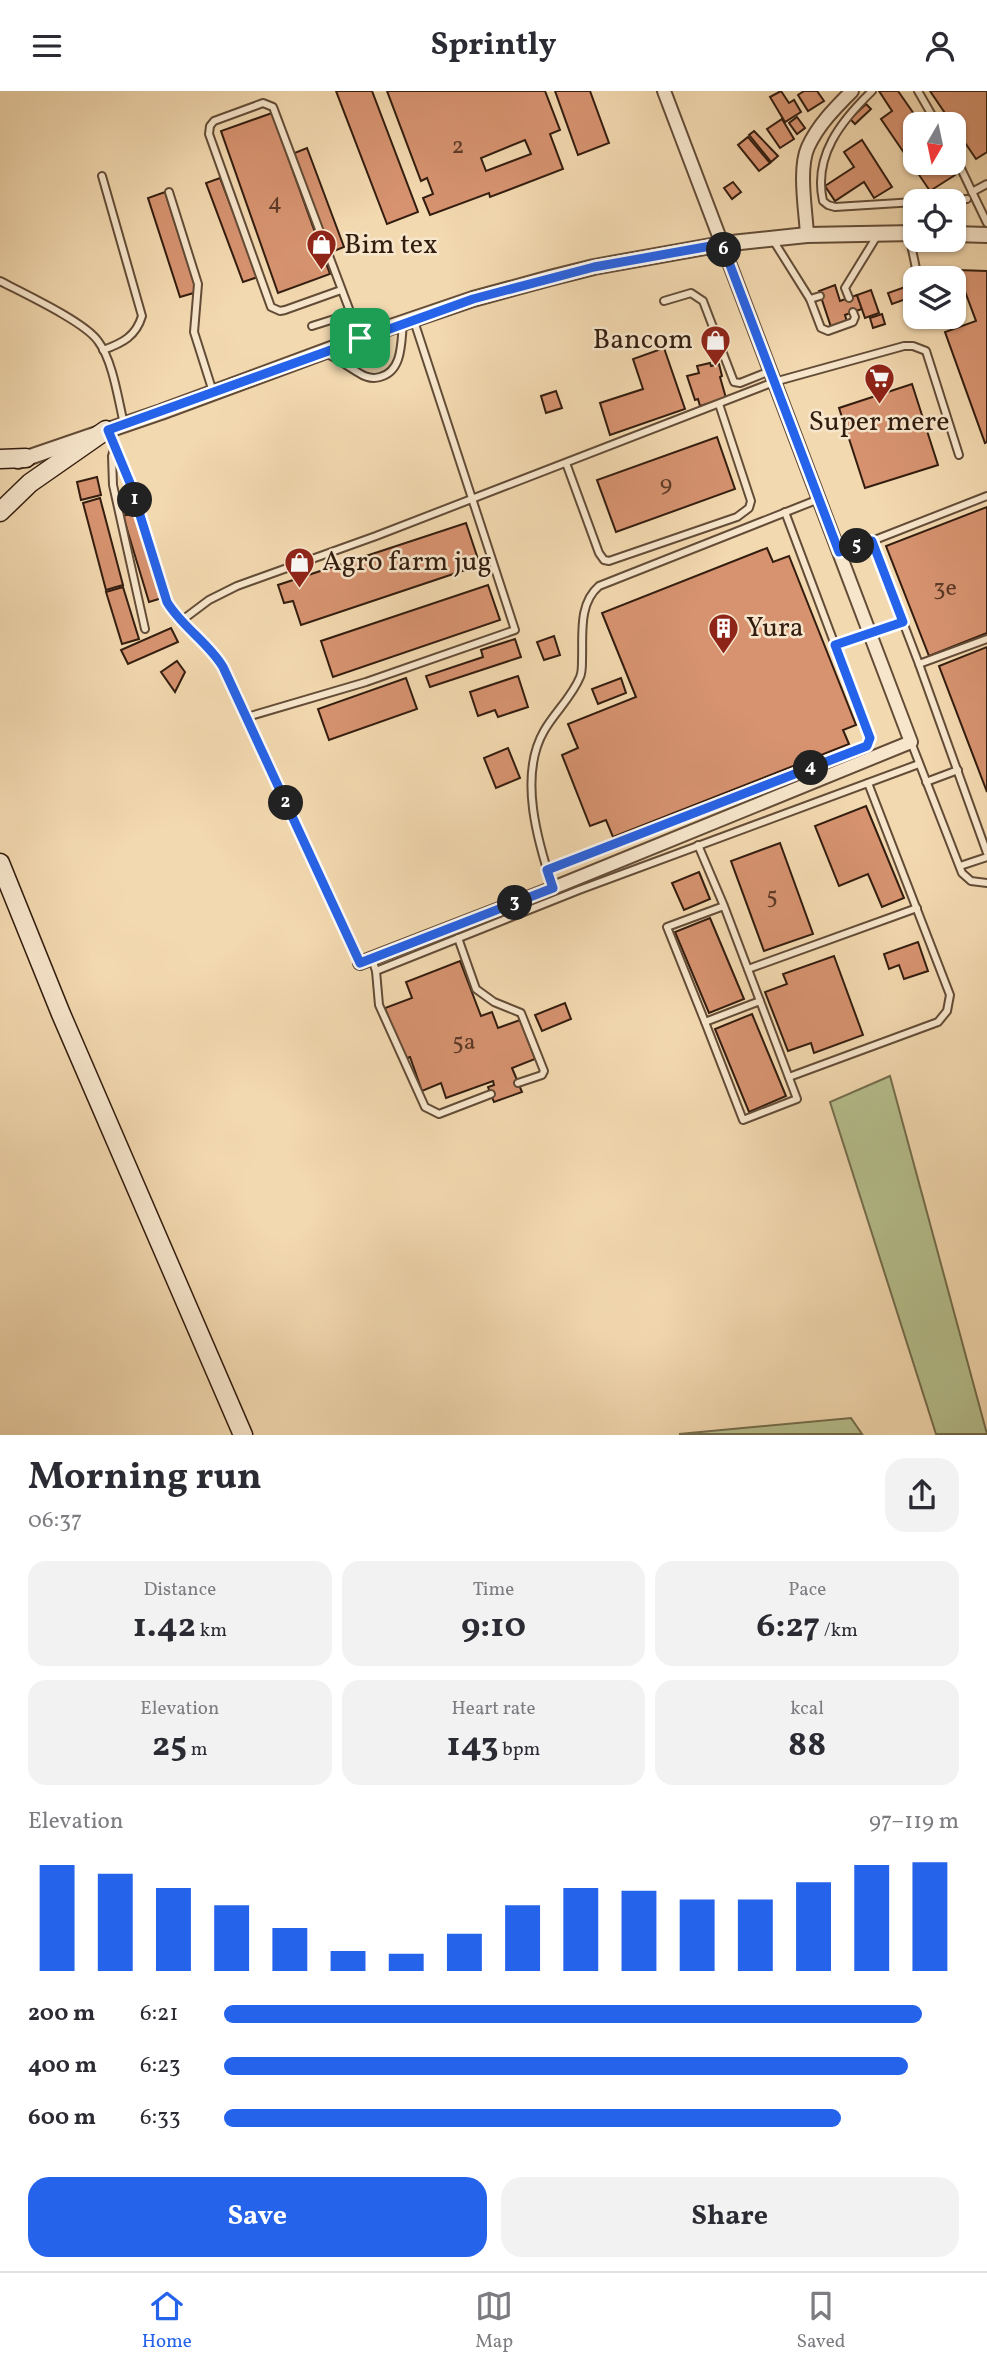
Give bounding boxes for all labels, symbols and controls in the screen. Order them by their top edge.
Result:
text: Sprintly [430,24,557,68]
icon: menu [28,27,66,65]
icon: person [921,27,959,65]
north arrow [903,112,966,175]
map controls [903,112,966,329]
house number: 2 [452,130,464,164]
house number: 4 [268,186,282,220]
button: locate [903,189,966,252]
place label: Bim tex [344,226,438,265]
shop icon: Bim tex [304,228,338,272]
pin: 6 [706,233,742,267]
text: 6 [718,236,729,262]
button: layers [903,266,966,329]
pin [330,308,390,368]
icon: arrive [341,319,379,357]
place label: Bancom [593,321,693,360]
shop icon: Bancom [699,323,733,367]
supermarket icon: Super mere [862,361,896,405]
place label: Super mere [809,403,949,442]
house number: 9 [660,468,672,502]
pin: 1 [118,483,152,517]
text: 1 [131,486,138,512]
pin: 5 [840,529,874,563]
text: 5 [852,532,861,558]
place label: Agro farm jug [322,543,492,582]
shop icon: Agro farm jug [282,545,316,589]
house number: 3e [933,572,957,606]
place label: Yura [746,609,804,648]
building icon: Yura [706,611,740,655]
pin: 4 [794,751,828,785]
text: 4 [805,754,816,780]
pin: 2 [268,785,304,821]
text: 2 [281,789,290,815]
house number: 5 [766,880,778,914]
pin: 3 [498,885,532,921]
text: 3 [510,889,519,915]
house number: 5a [452,1026,476,1060]
text: Morning run [28,1452,262,1505]
button: share [885,1458,959,1532]
text: 06:37 [28,1505,82,1537]
text: Distance [143,1577,216,1603]
text: Time [473,1577,514,1603]
text: Pace [788,1577,826,1603]
text: 1.42 [133,1603,196,1651]
text: 9:10 [461,1603,526,1651]
text: 6:27 [756,1603,820,1651]
text: km [196,1618,227,1644]
text: /km [820,1618,858,1644]
text: Elevation [140,1696,219,1722]
text: Heart rate [452,1696,535,1722]
text: kcal [790,1696,824,1722]
text: 25 [152,1722,187,1770]
text: 143 [447,1722,499,1770]
text: 88 [788,1722,826,1770]
text: m [187,1737,208,1763]
text: bpm [499,1737,540,1763]
text: Elevation [28,1806,124,1838]
text: 97–119 m [869,1806,959,1838]
text: 200 m [28,1998,95,2030]
text: 6:21 [140,1998,178,2030]
text: 400 m [28,2050,97,2082]
text: 6:23 [140,2050,181,2082]
text: 600 m [28,2102,96,2134]
text: 6:33 [140,2102,181,2134]
button: Save [28,2177,487,2257]
button: Share [501,2177,959,2257]
tab: Home [142,2287,192,2355]
tab: Map [475,2287,513,2355]
tab: Saved [796,2287,845,2355]

